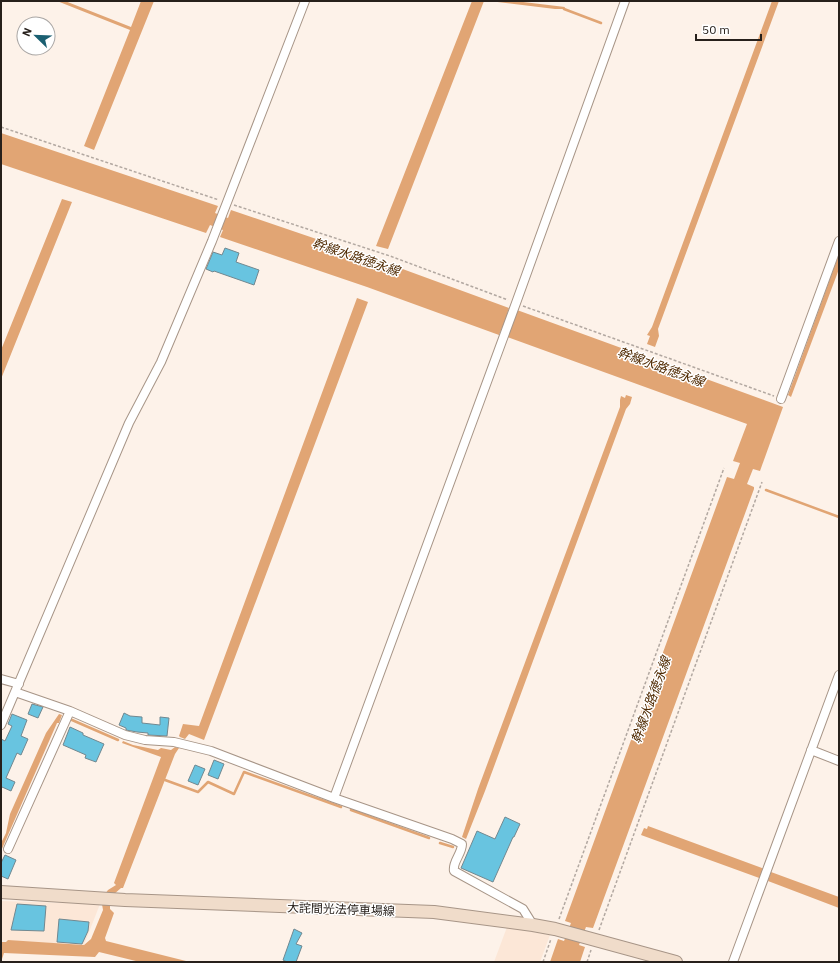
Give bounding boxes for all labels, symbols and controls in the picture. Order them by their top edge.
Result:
north arrow [16,16,56,56]
scale bar [696,16,761,42]
text: 50 m [702,22,730,37]
text: N [19,26,35,38]
water label: 幹線水路徳永線 [310,234,404,280]
water label: 幹線水路徳永線 [615,343,709,391]
water label: 幹線水路徳永線 [627,652,675,746]
street label: 大詫間光法停車場線 [287,900,395,918]

